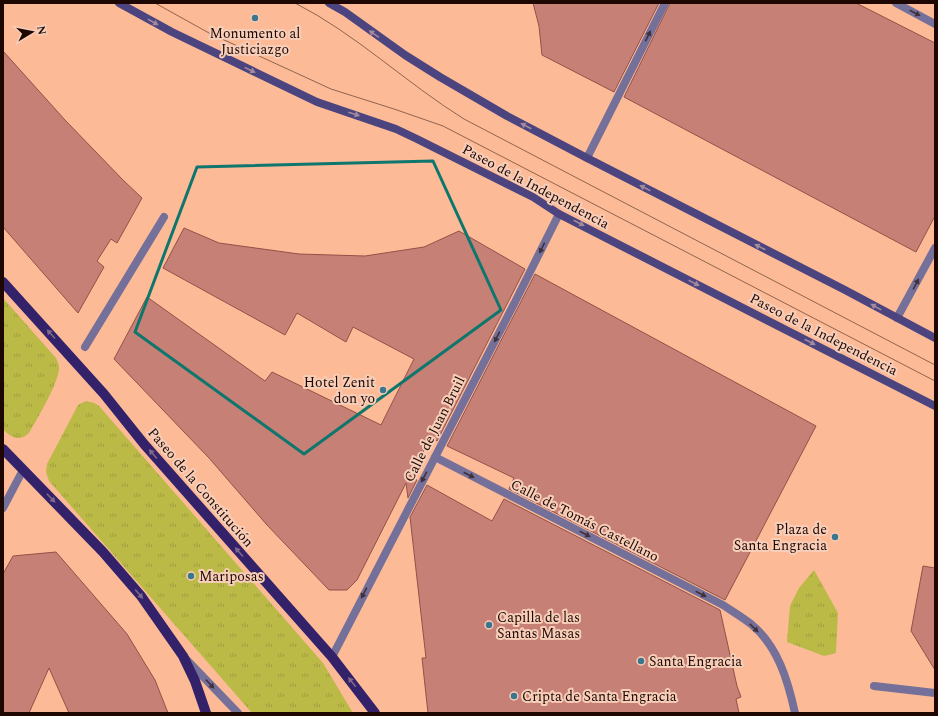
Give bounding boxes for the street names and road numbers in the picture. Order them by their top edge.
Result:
street label: Paseo de la Independencia [459,139,613,234]
street label: Paseo de la Independencia [746,288,902,381]
street label: Calle de Juan Bruil [399,373,470,486]
street label: Paseo de la Constitución [143,423,259,552]
street label: Calle de Tomás Castellano [507,474,662,567]

